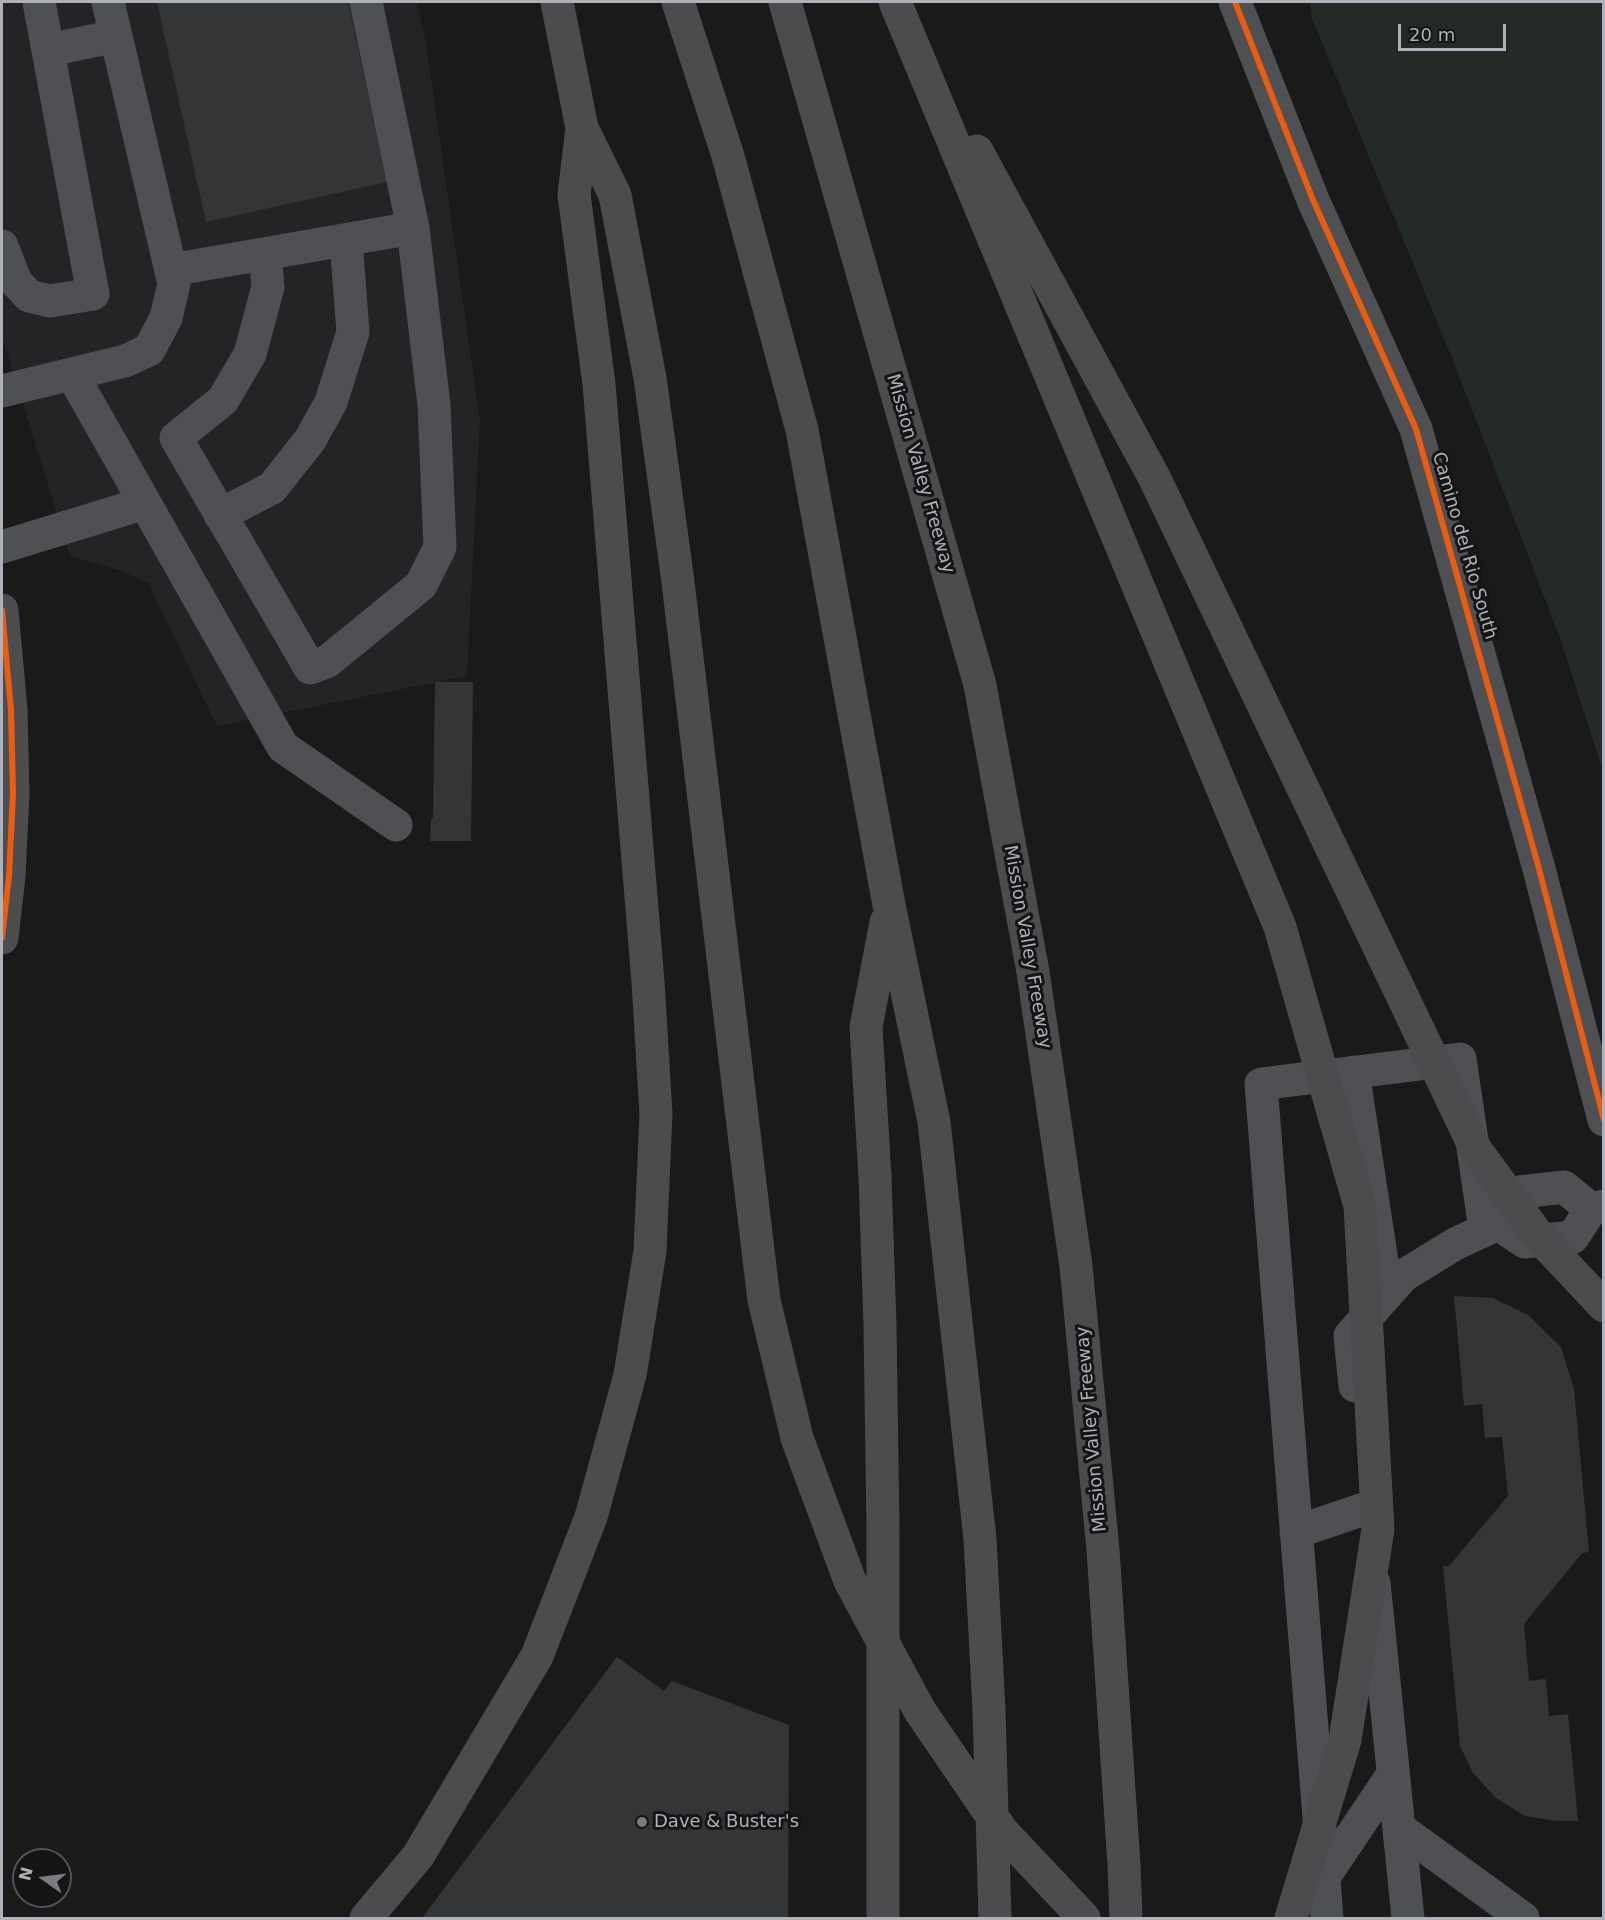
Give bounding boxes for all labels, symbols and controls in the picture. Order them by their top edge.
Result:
scale bar [1401,12,1509,50]
text: 20 m [1409,24,1455,45]
street label: Mission Valley Freeway [881,372,959,576]
street label: Camino del Rio South [1427,450,1501,642]
street label: Mission Valley Freeway [998,843,1056,1051]
street label: Mission Valley Freeway [1072,1325,1112,1533]
place label: Dave & Buster's [654,1811,799,1833]
marker: Dave & Buster's [635,1815,649,1829]
north arrow [12,1848,72,1908]
text: N [15,1865,37,1883]

